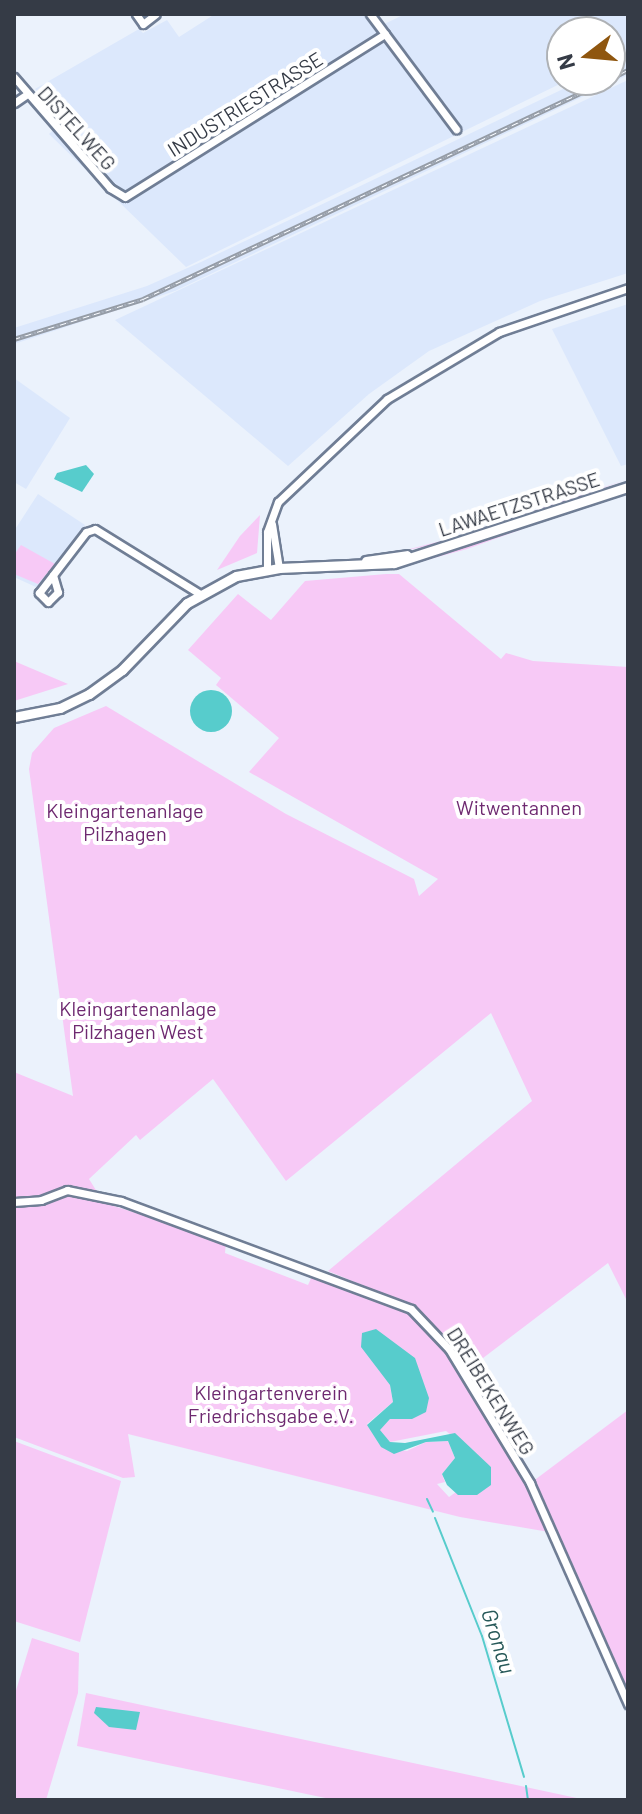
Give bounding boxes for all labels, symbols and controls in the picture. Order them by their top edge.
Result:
north arrow [546,16,626,96]
street label: INDUSTRIESTRASSE [163,47,327,161]
text: N [550,51,579,73]
street label: DISTELWEG [33,81,121,175]
street label: LAWAETZSTRASSE [435,467,603,541]
park label: Witwentannen [456,795,582,819]
park label: Kleingartenanlage Pilzhagen [46,798,204,845]
park label: Kleingartenanlage Pilzhagen West [59,997,217,1044]
street label: DREIBEKENWEG [442,1323,540,1459]
park label: Kleingartenverein Friedrichsgabe e.V. [188,1381,354,1428]
water label: Gronau [476,1605,522,1677]

